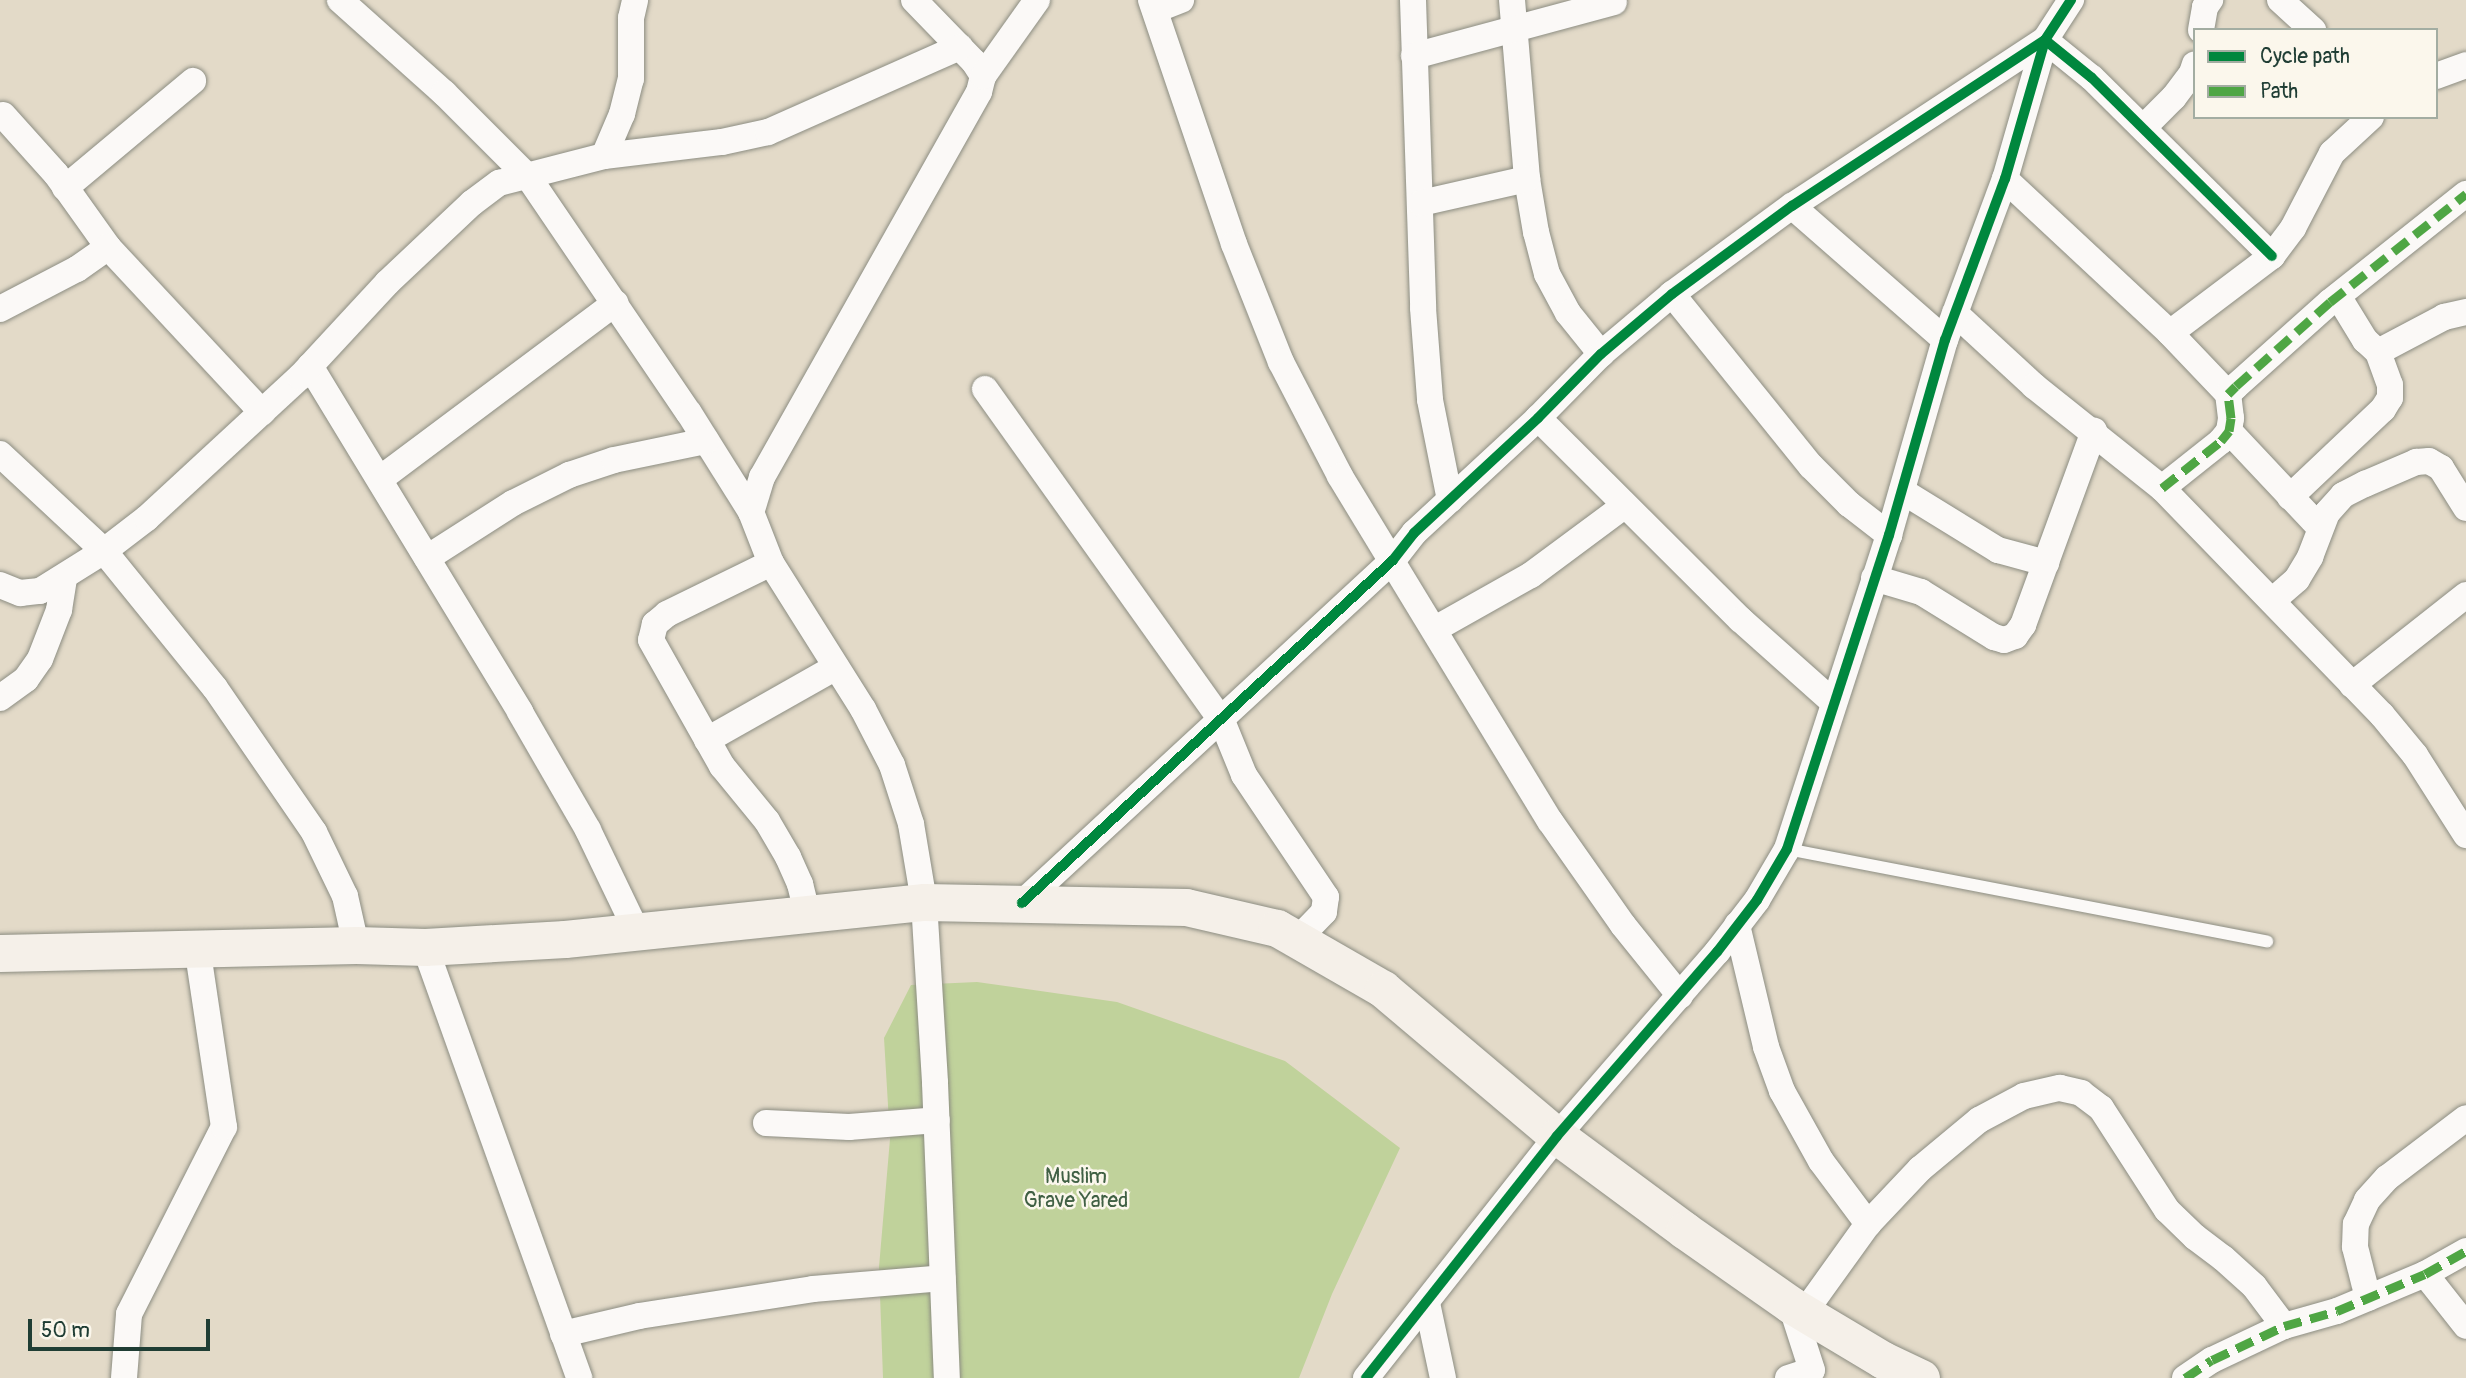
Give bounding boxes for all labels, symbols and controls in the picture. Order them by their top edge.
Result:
legend [2193,28,2438,119]
text: Cycle path [2260,43,2350,70]
text: Path [2260,78,2298,105]
park label: Muslim Grave Yared [1024,1164,1128,1214]
scale bar [32,1304,214,1348]
text: 50 m [41,1317,90,1344]

